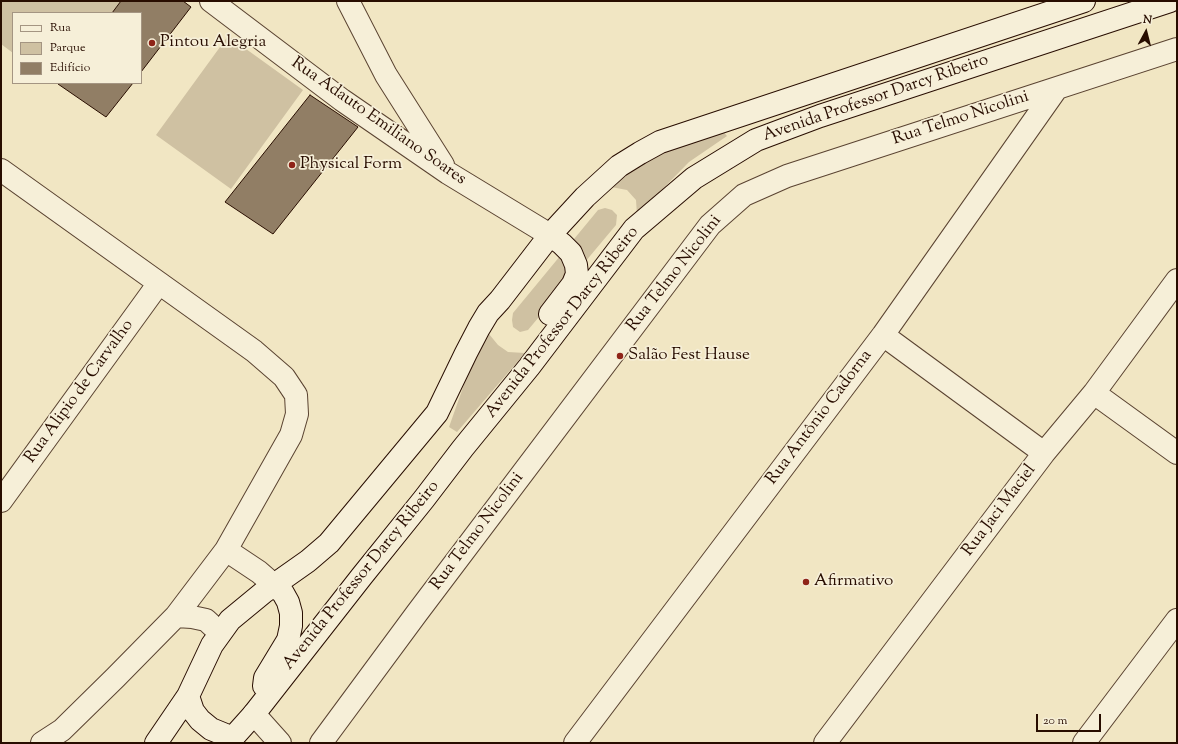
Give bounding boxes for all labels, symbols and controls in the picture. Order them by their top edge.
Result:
legend [12,12,142,84]
north arrow [1126,12,1166,52]
text: N [1142,12,1153,29]
text: Rua [50,19,71,37]
place label: Pintou Alegria [160,33,266,53]
marker: Pintou Alegria [147,38,157,48]
text: Parque [50,39,86,57]
street label: Avenida Professor Darcy Ribeiro [760,51,992,147]
street label: Rua Adauto Emiliano Soares [287,54,469,190]
text: Edifício [50,59,90,77]
street label: Rua Telmo Nicolini [890,87,1032,151]
place label: Physical Form [300,155,402,175]
marker: Physical Form [287,160,297,170]
street label: Rua Telmo Nicolini [623,212,727,336]
street label: Avenida Professor Darcy Ribeiro [482,223,644,423]
street label: Rua Alipio de Carvalho [21,316,139,468]
place label: Salão Fest Hause [628,346,750,366]
street label: Rua Antônio Cadorna [763,347,877,489]
marker: Salão Fest Hause [615,351,625,361]
street label: Rua Jaci Maciel [959,461,1041,561]
street label: Rua Telmo Nicolini [427,469,529,595]
street label: Avenida Professor Darcy Ribeiro [279,477,445,675]
place label: Afirmativo [814,572,893,592]
marker: Afirmativo [801,577,811,587]
scale bar [1038,706,1103,732]
text: 20 m [1043,712,1067,730]

